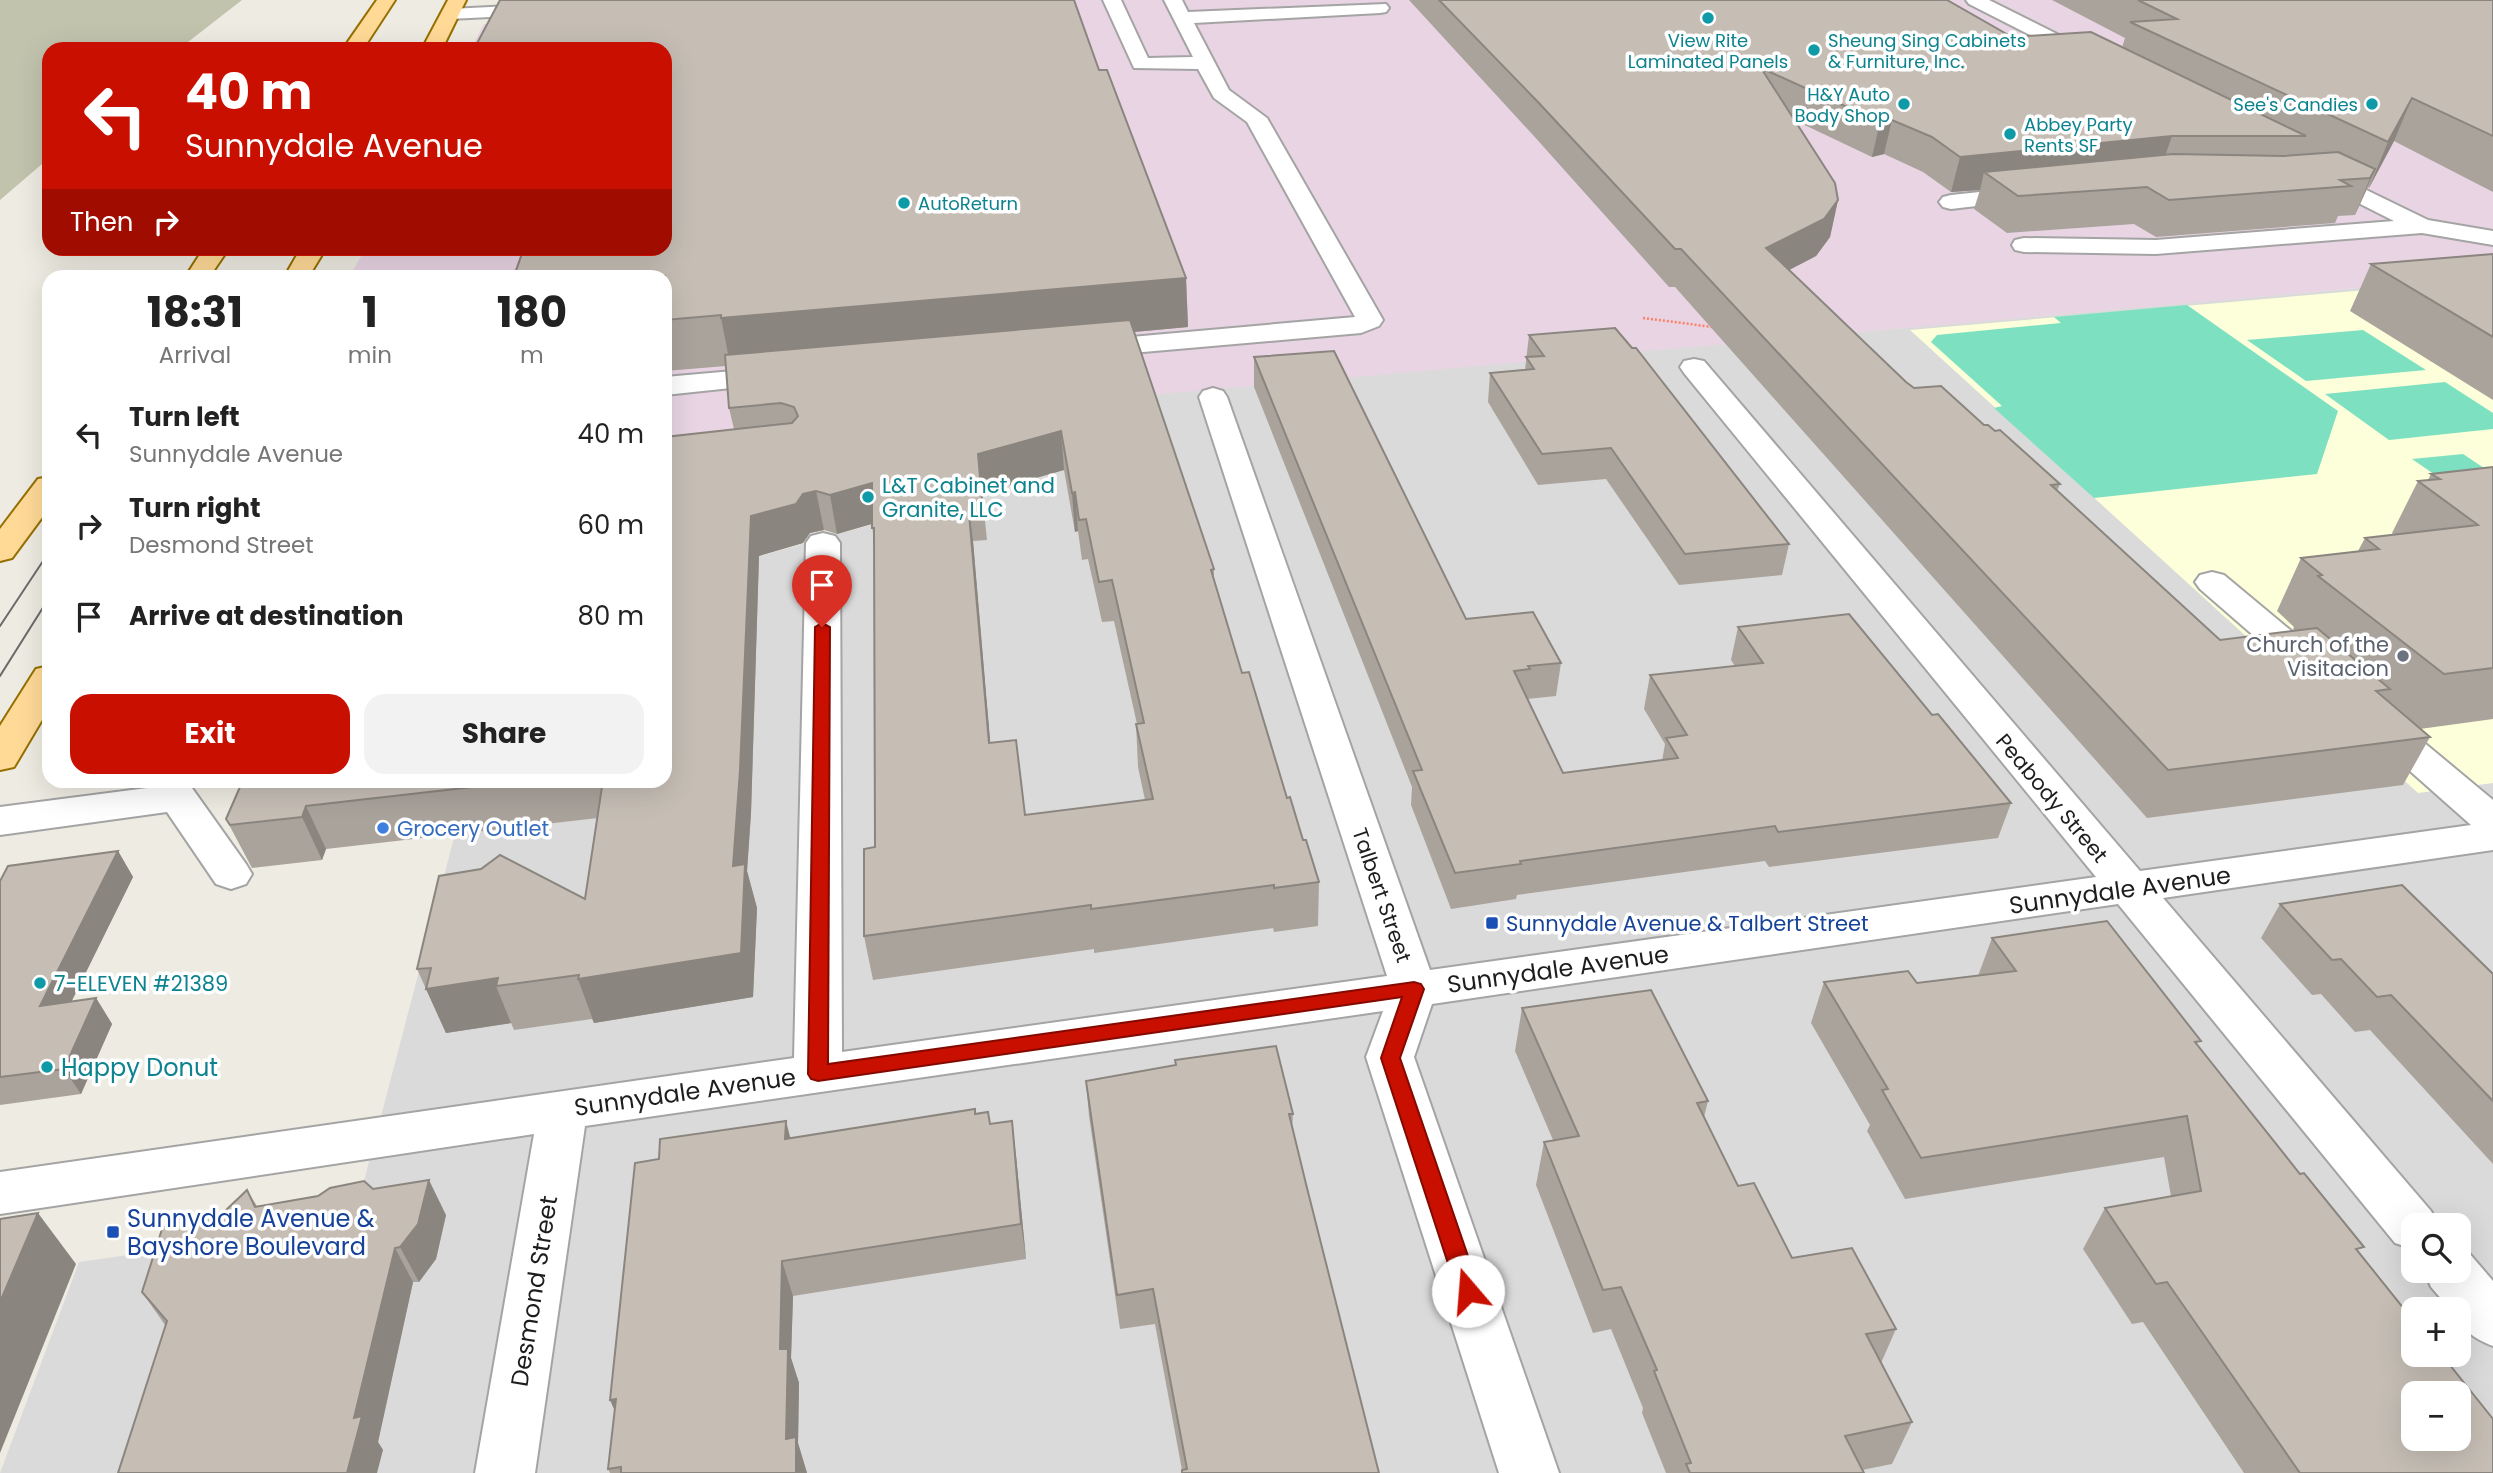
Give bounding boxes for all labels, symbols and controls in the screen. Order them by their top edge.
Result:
marker: View Rite Laminated Panels [1700,10,1716,26]
place label: View Rite Laminated Panels [1628,28,1788,74]
place label: Sheung Sing Cabinets & Furniture, Inc. [1828,28,2026,74]
marker: Sheung Sing Cabinets & Furniture, Inc. [1806,42,1822,58]
text: 40 m [185,58,312,126]
icon: left [70,70,161,161]
place label: H&Y Auto Body Shop [1795,82,1890,128]
place label: See's Candies [2233,92,2358,117]
marker: H&Y Auto Body Shop [1896,96,1912,112]
marker: See's Candies [2364,96,2380,112]
place label: Abbey Party Rents SF [2024,112,2133,158]
text: Sunnydale Avenue [185,123,483,168]
marker: Abbey Party Rents SF [2002,126,2018,142]
place label: AutoReturn [918,191,1018,216]
marker: AutoReturn [896,195,912,211]
icon: right [147,203,185,241]
text: Then [70,204,133,240]
text: 18:31 [147,283,243,342]
text: 1 [362,283,378,342]
text: 180 [497,283,567,342]
text: Arrival [159,339,231,371]
text: min [348,339,392,371]
text: m [520,339,544,371]
text: Turn left [129,399,240,435]
icon: left [70,416,108,454]
text: 40 m [578,416,644,452]
text: Sunnydale Avenue [129,438,343,470]
place label: L&T Cabinet and Granite, LLC [882,471,1055,524]
marker: L&T Cabinet and Granite, LLC [860,489,876,505]
text: Turn right [129,490,261,526]
icon: right [70,507,108,545]
text: 60 m [577,507,644,543]
text: Desmond Street [129,529,314,561]
pin [792,555,852,627]
icon: arrive [803,566,841,604]
icon: arrive [70,598,108,636]
text: Arrive at destination [129,598,404,634]
text: 80 m [578,598,644,634]
place label: Church of the Visitacion [2246,630,2389,683]
marker: Church of the Visitacion [2395,648,2411,664]
button: Exit [70,694,350,774]
button: Share [364,694,644,774]
street label: Peabody Street [1989,727,2115,869]
place label: Grocery Outlet [397,814,549,843]
marker: Grocery Outlet [375,820,391,836]
street label: Talbert Street [1345,824,1419,966]
street label: Sunnydale Avenue [2007,858,2233,922]
place label: Sunnydale Avenue & Talbert Street [1506,909,1869,938]
marker: Sunnydale Avenue & Talbert Street [1484,915,1500,931]
street label: Sunnydale Avenue [1445,937,1671,1001]
place label: 7-ELEVEN #21389 [54,969,228,998]
marker: 7-ELEVEN #21389 [32,975,48,991]
place label: Happy Donut [61,1051,218,1084]
marker: Happy Donut [39,1059,55,1075]
street label: Sunnydale Avenue [572,1060,798,1124]
street label: Desmond Street [503,1193,565,1389]
place label: Sunnydale Avenue & Bayshore Boulevard [127,1202,375,1263]
map controls [2401,1213,2471,1451]
button: search [2401,1213,2471,1283]
marker: Sunnydale Avenue & Bayshore Boulevard [105,1224,121,1240]
position arrow [1431,1254,1505,1328]
button: + [2401,1297,2471,1367]
button: − [2401,1381,2471,1451]

